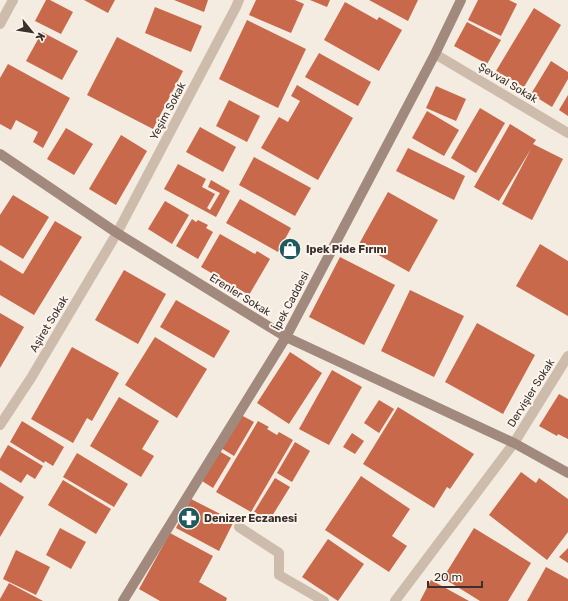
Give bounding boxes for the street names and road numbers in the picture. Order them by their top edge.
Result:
street label: Şevval Sokak [476,60,540,106]
street label: Yeşim Sokak [147,80,189,142]
street label: İpek Caddesi [269,269,312,333]
street label: Erenler Sokak [207,271,273,319]
street label: Aşiret Sokak [27,293,71,354]
street label: Dervişler Sokak [505,356,557,430]

